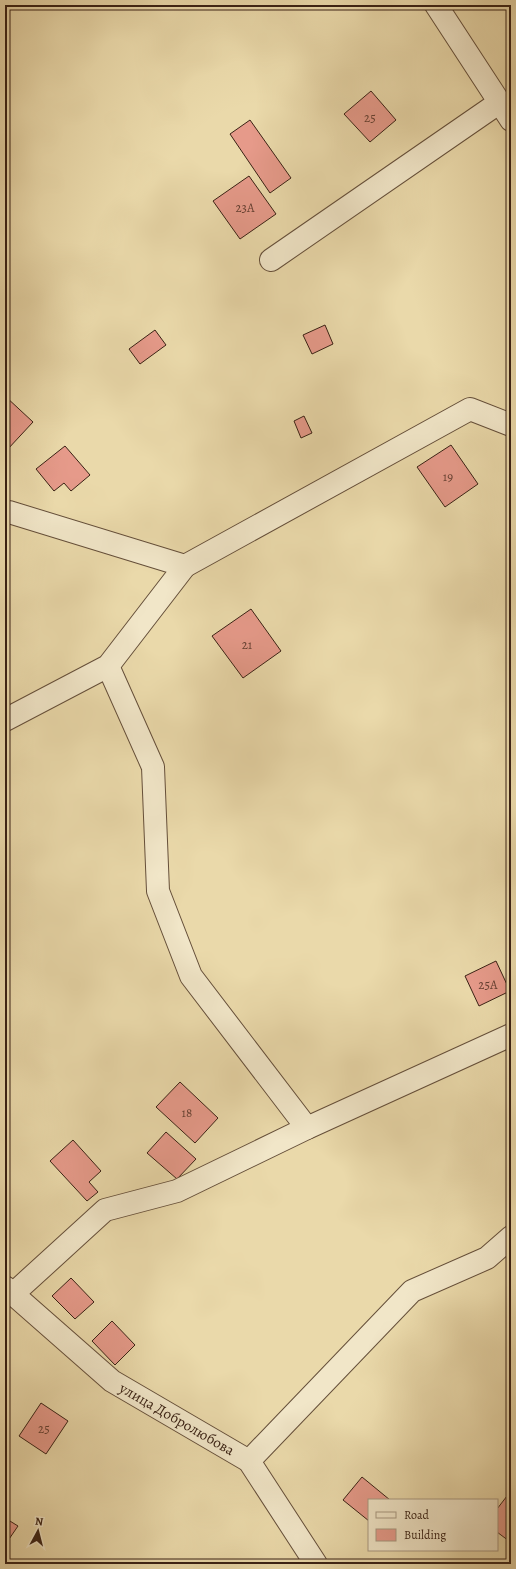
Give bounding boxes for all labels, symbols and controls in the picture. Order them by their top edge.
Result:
house number: 25 [364,109,376,126]
house number: 23А [235,199,255,216]
house number: 19 [443,468,453,485]
house number: 21 [242,636,253,653]
house number: 25А [478,976,498,993]
house number: 18 [182,1104,192,1121]
street label: улица Добролюбова [115,1377,238,1460]
house number: 25 [38,1420,50,1437]
legend [368,1499,498,1551]
text: Road [404,1507,430,1523]
north arrow [18,1511,58,1551]
text: N [34,1514,44,1530]
text: Building [404,1527,446,1543]

